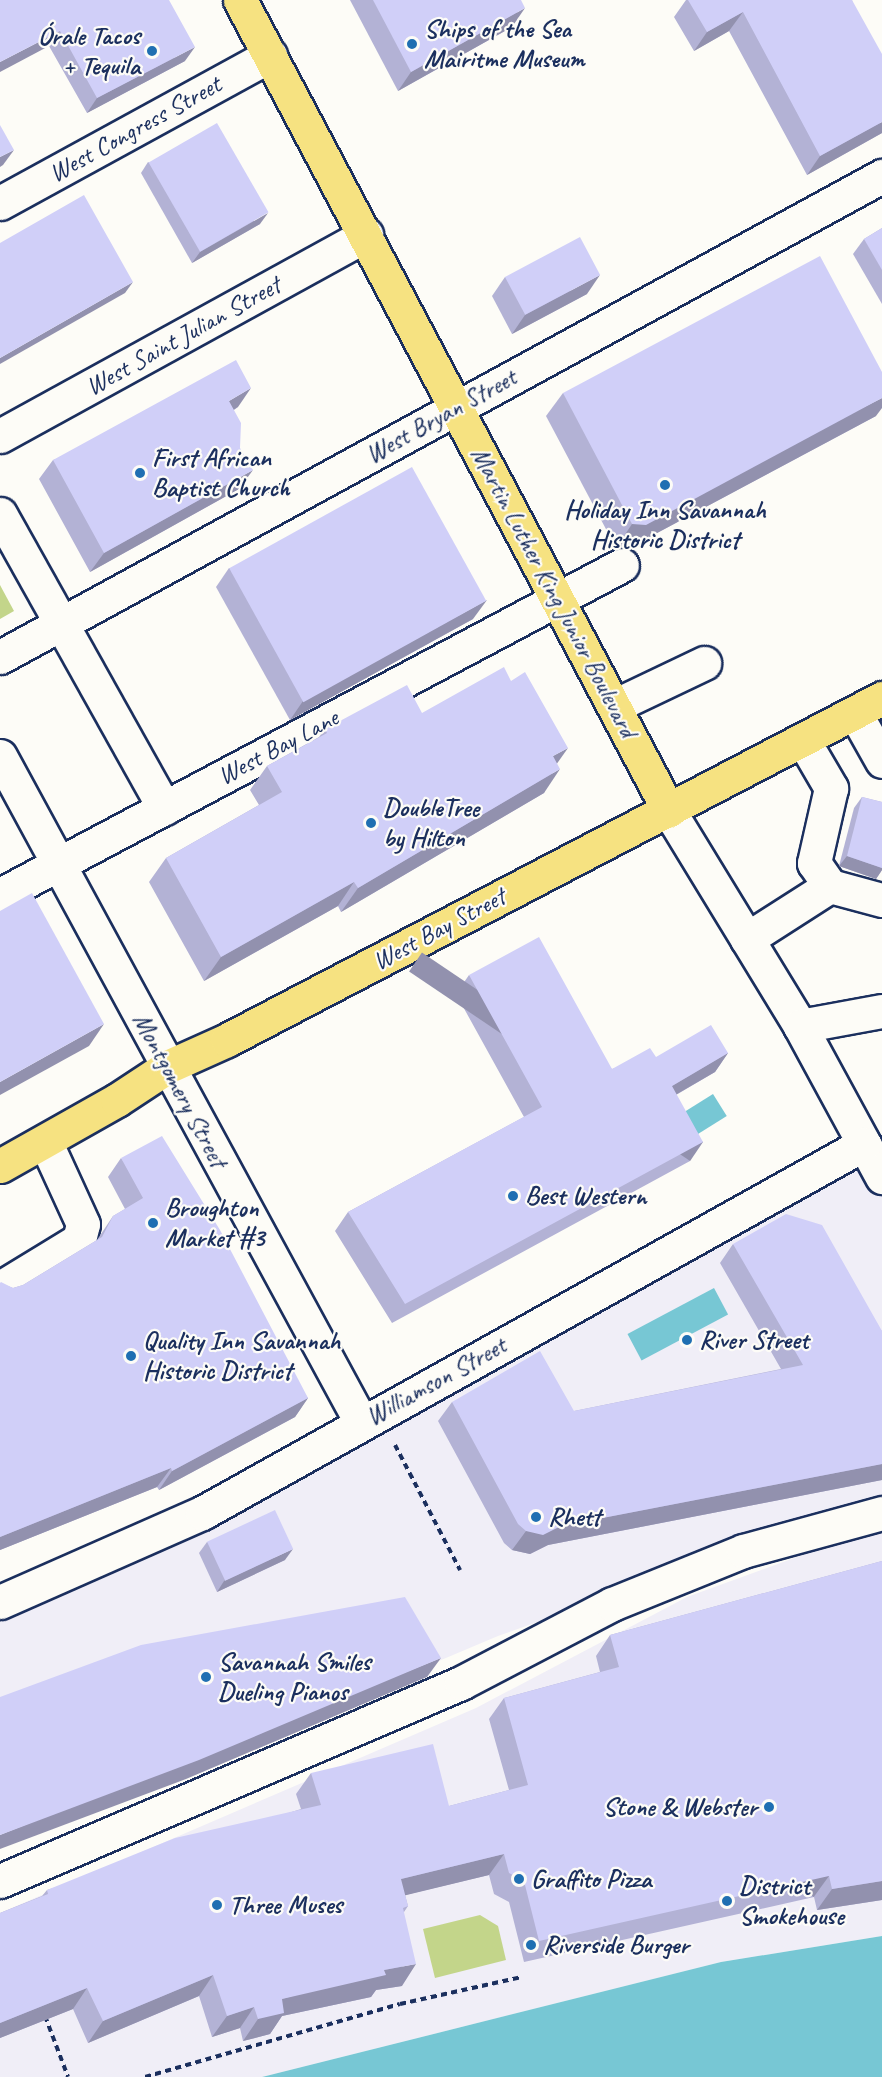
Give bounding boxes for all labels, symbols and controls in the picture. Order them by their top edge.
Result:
place label: Ships of the Sea Mairitme Museum [424,13,584,74]
place label: Órale Tacos + Tequila [38,20,140,82]
marker: Ships of the Sea Mairitme Museum [405,37,419,51]
marker: Órale Tacos + Tequila [145,44,159,58]
street label: West Congress Street [43,69,227,189]
street label: West Saint Julian Street [80,269,286,403]
street label: West Bryan Street [360,361,522,471]
place label: First African Baptist Church [152,442,291,503]
street label: Martin Luther King Junior Boulevard [464,442,644,742]
marker: First African Baptist Church [133,466,147,480]
marker: Holiday Inn Savannah Historic District [658,478,672,492]
place label: Holiday Inn Savannah Historic District [564,494,766,556]
street label: West Bay Lane [212,702,344,792]
place label: DoubleTree by Hilton [383,792,479,854]
marker: DoubleTree by Hilton [364,816,378,830]
street label: West Bay Street [367,881,511,977]
street label: Montgomery Street [126,1007,234,1173]
place label: Best Western [525,1180,647,1212]
marker: Best Western [506,1189,520,1203]
place label: Broughton Market #3 [165,1192,264,1254]
marker: Broughton Market #3 [146,1216,160,1230]
place label: River Street [699,1324,809,1356]
place label: Quality Inn Savannah Historic District [143,1325,340,1386]
street label: Williamson Street [360,1330,512,1432]
marker: River Street [680,1333,694,1347]
marker: Quality Inn Savannah Historic District [124,1349,138,1363]
place label: Rhett [548,1501,600,1533]
marker: Rhett [529,1510,543,1524]
place label: Savannah Smiles Dueling Pianos [218,1646,369,1708]
marker: Savannah Smiles Dueling Pianos [199,1670,213,1684]
place label: Stone & Webster [603,1791,757,1823]
marker: Stone & Webster [762,1800,776,1814]
place label: Graffito Pizza [531,1863,651,1895]
place label: District Smokehouse [739,1870,844,1931]
marker: Graffito Pizza [512,1872,526,1886]
place label: Three Muses [229,1889,342,1921]
marker: District Smokehouse [720,1894,734,1908]
marker: Three Muses [210,1898,224,1912]
place label: Riverside Burger [543,1929,689,1961]
marker: Riverside Burger [524,1938,538,1952]

